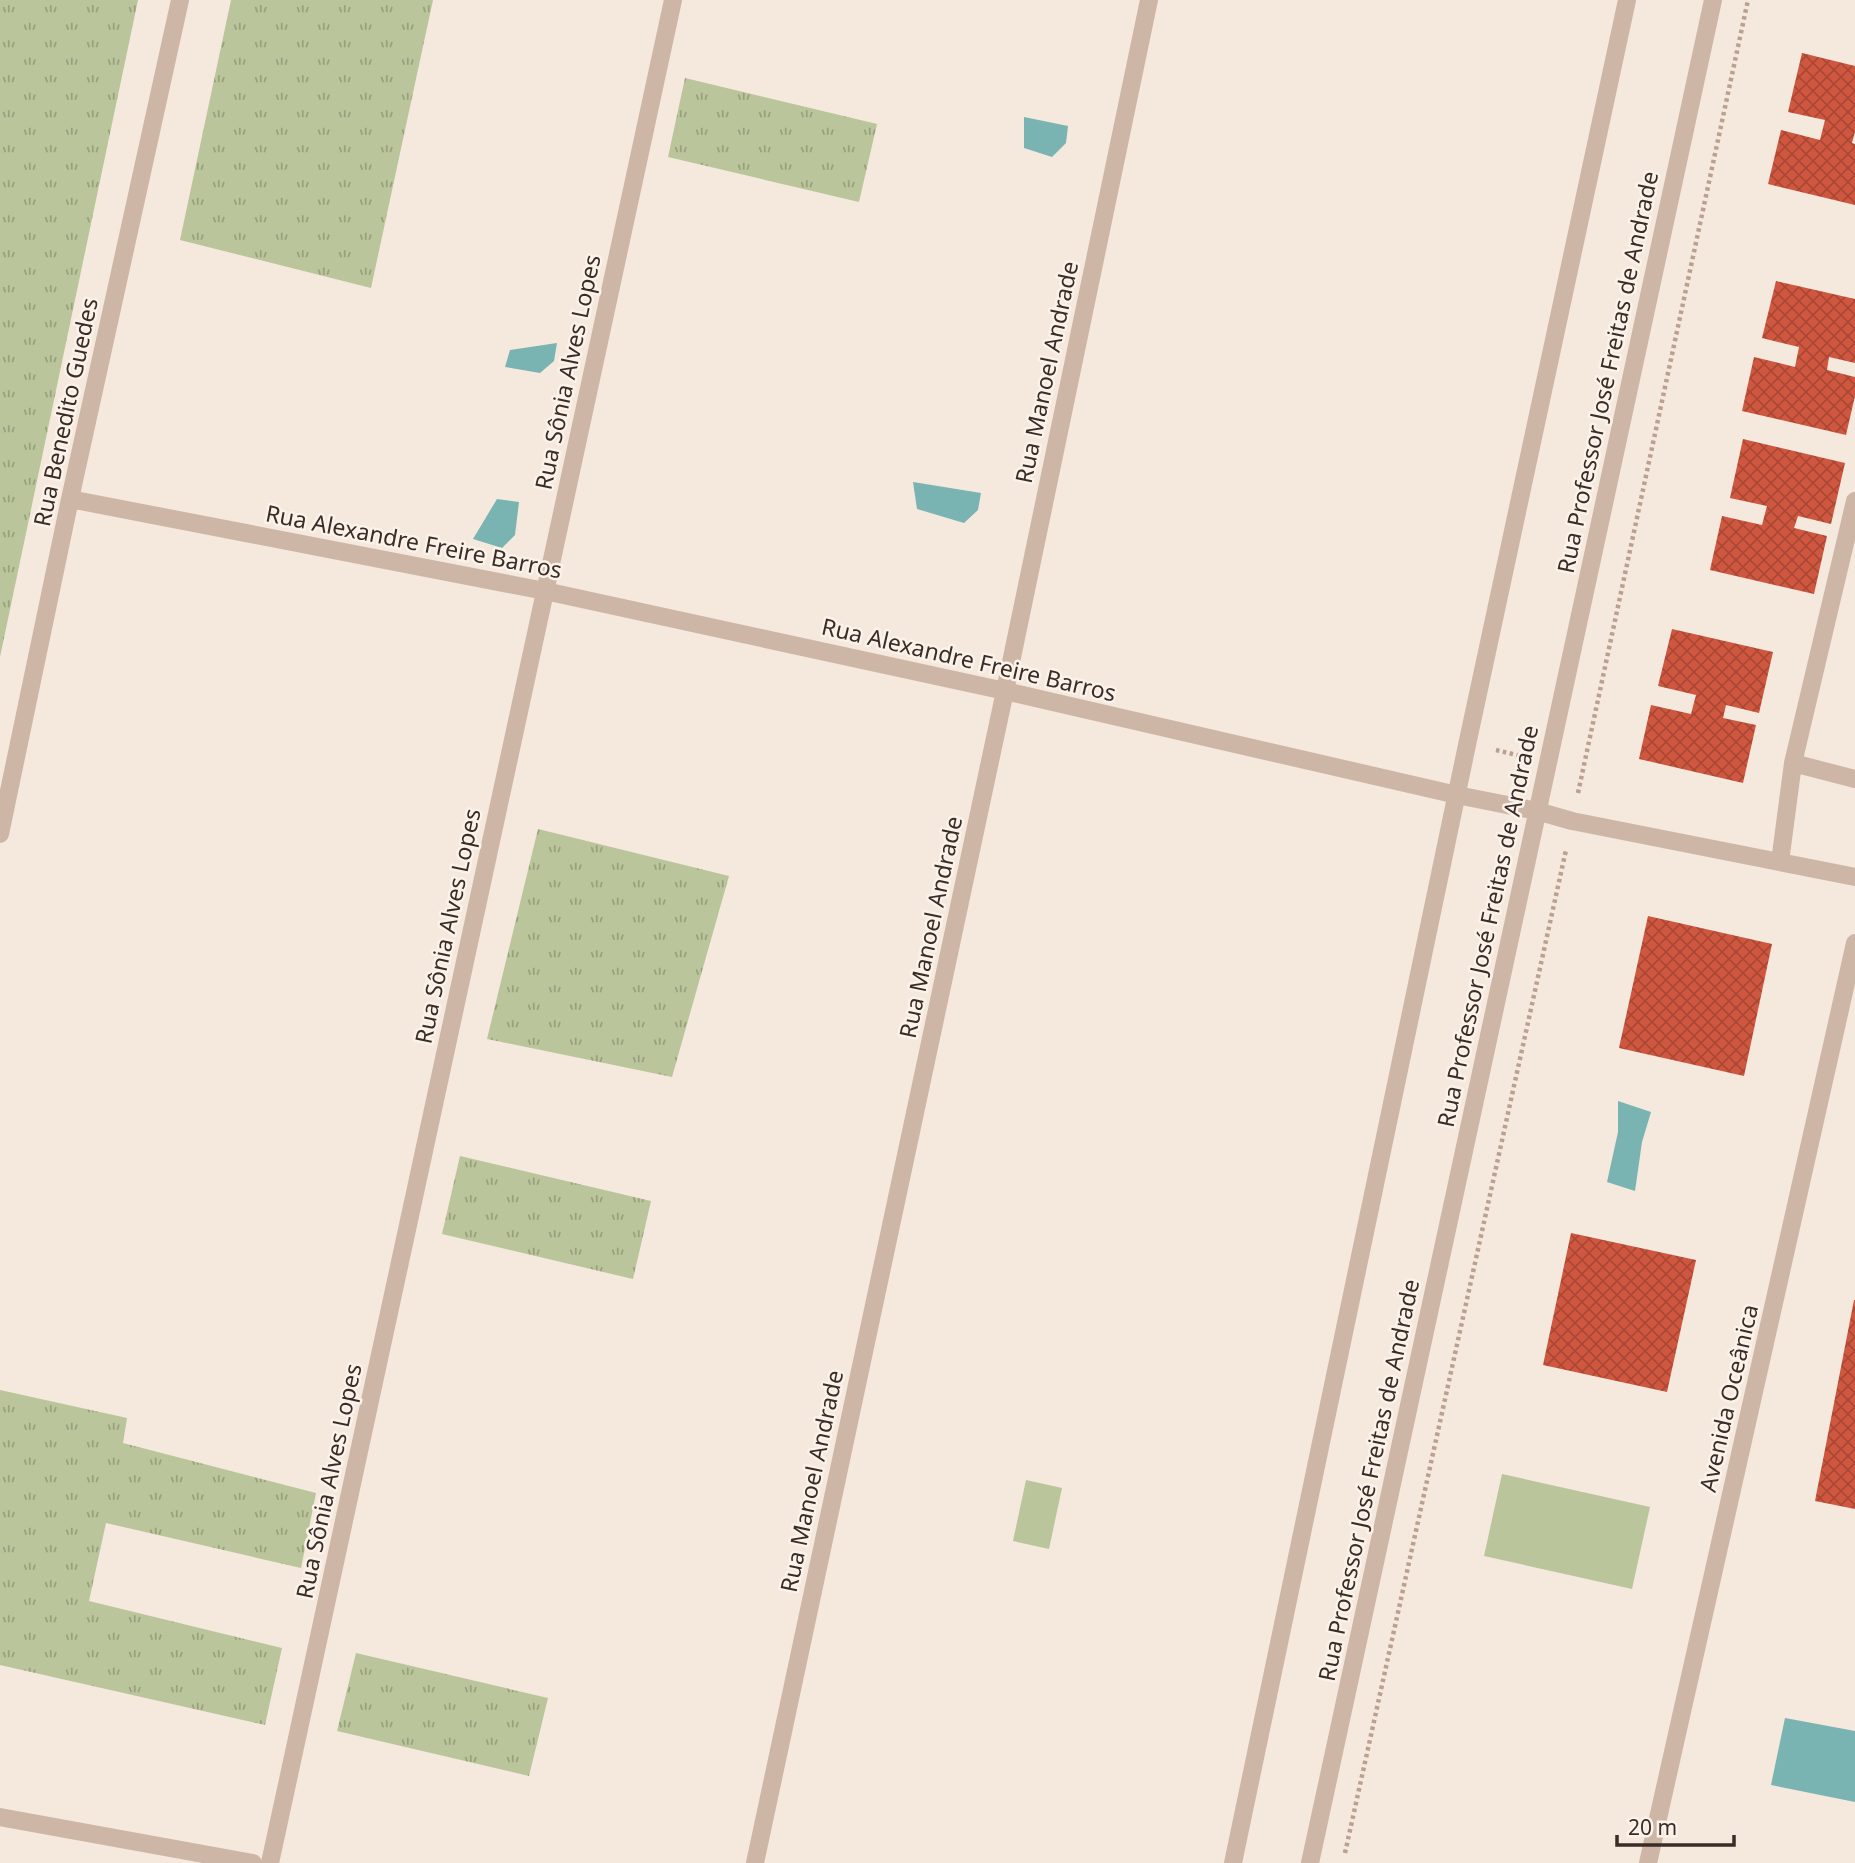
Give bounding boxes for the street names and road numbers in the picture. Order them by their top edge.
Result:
street label: Rua Professor José Freitas de Andrade [1549,168,1665,576]
street label: Rua Sônia Alves Lopes [526,252,608,492]
street label: Rua Manoel Andrade [1007,258,1085,486]
street label: Rua Benedito Guedes [25,295,105,529]
street label: Rua Alexandre Freire Barros [263,497,565,585]
street label: Rua Alexandre Freire Barros [819,610,1119,708]
street label: Rua Professor José Freitas de Andrade [1429,722,1545,1130]
street label: Rua Sônia Alves Lopes [406,806,488,1046]
street label: Rua Manoel Andrade [891,813,969,1041]
street label: Rua Professor José Freitas de Andrade [1310,1276,1426,1684]
street label: Avenida Oceânica [1691,1301,1765,1495]
street label: Rua Sônia Alves Lopes [287,1361,369,1601]
street label: Rua Manoel Andrade [772,1367,850,1595]

